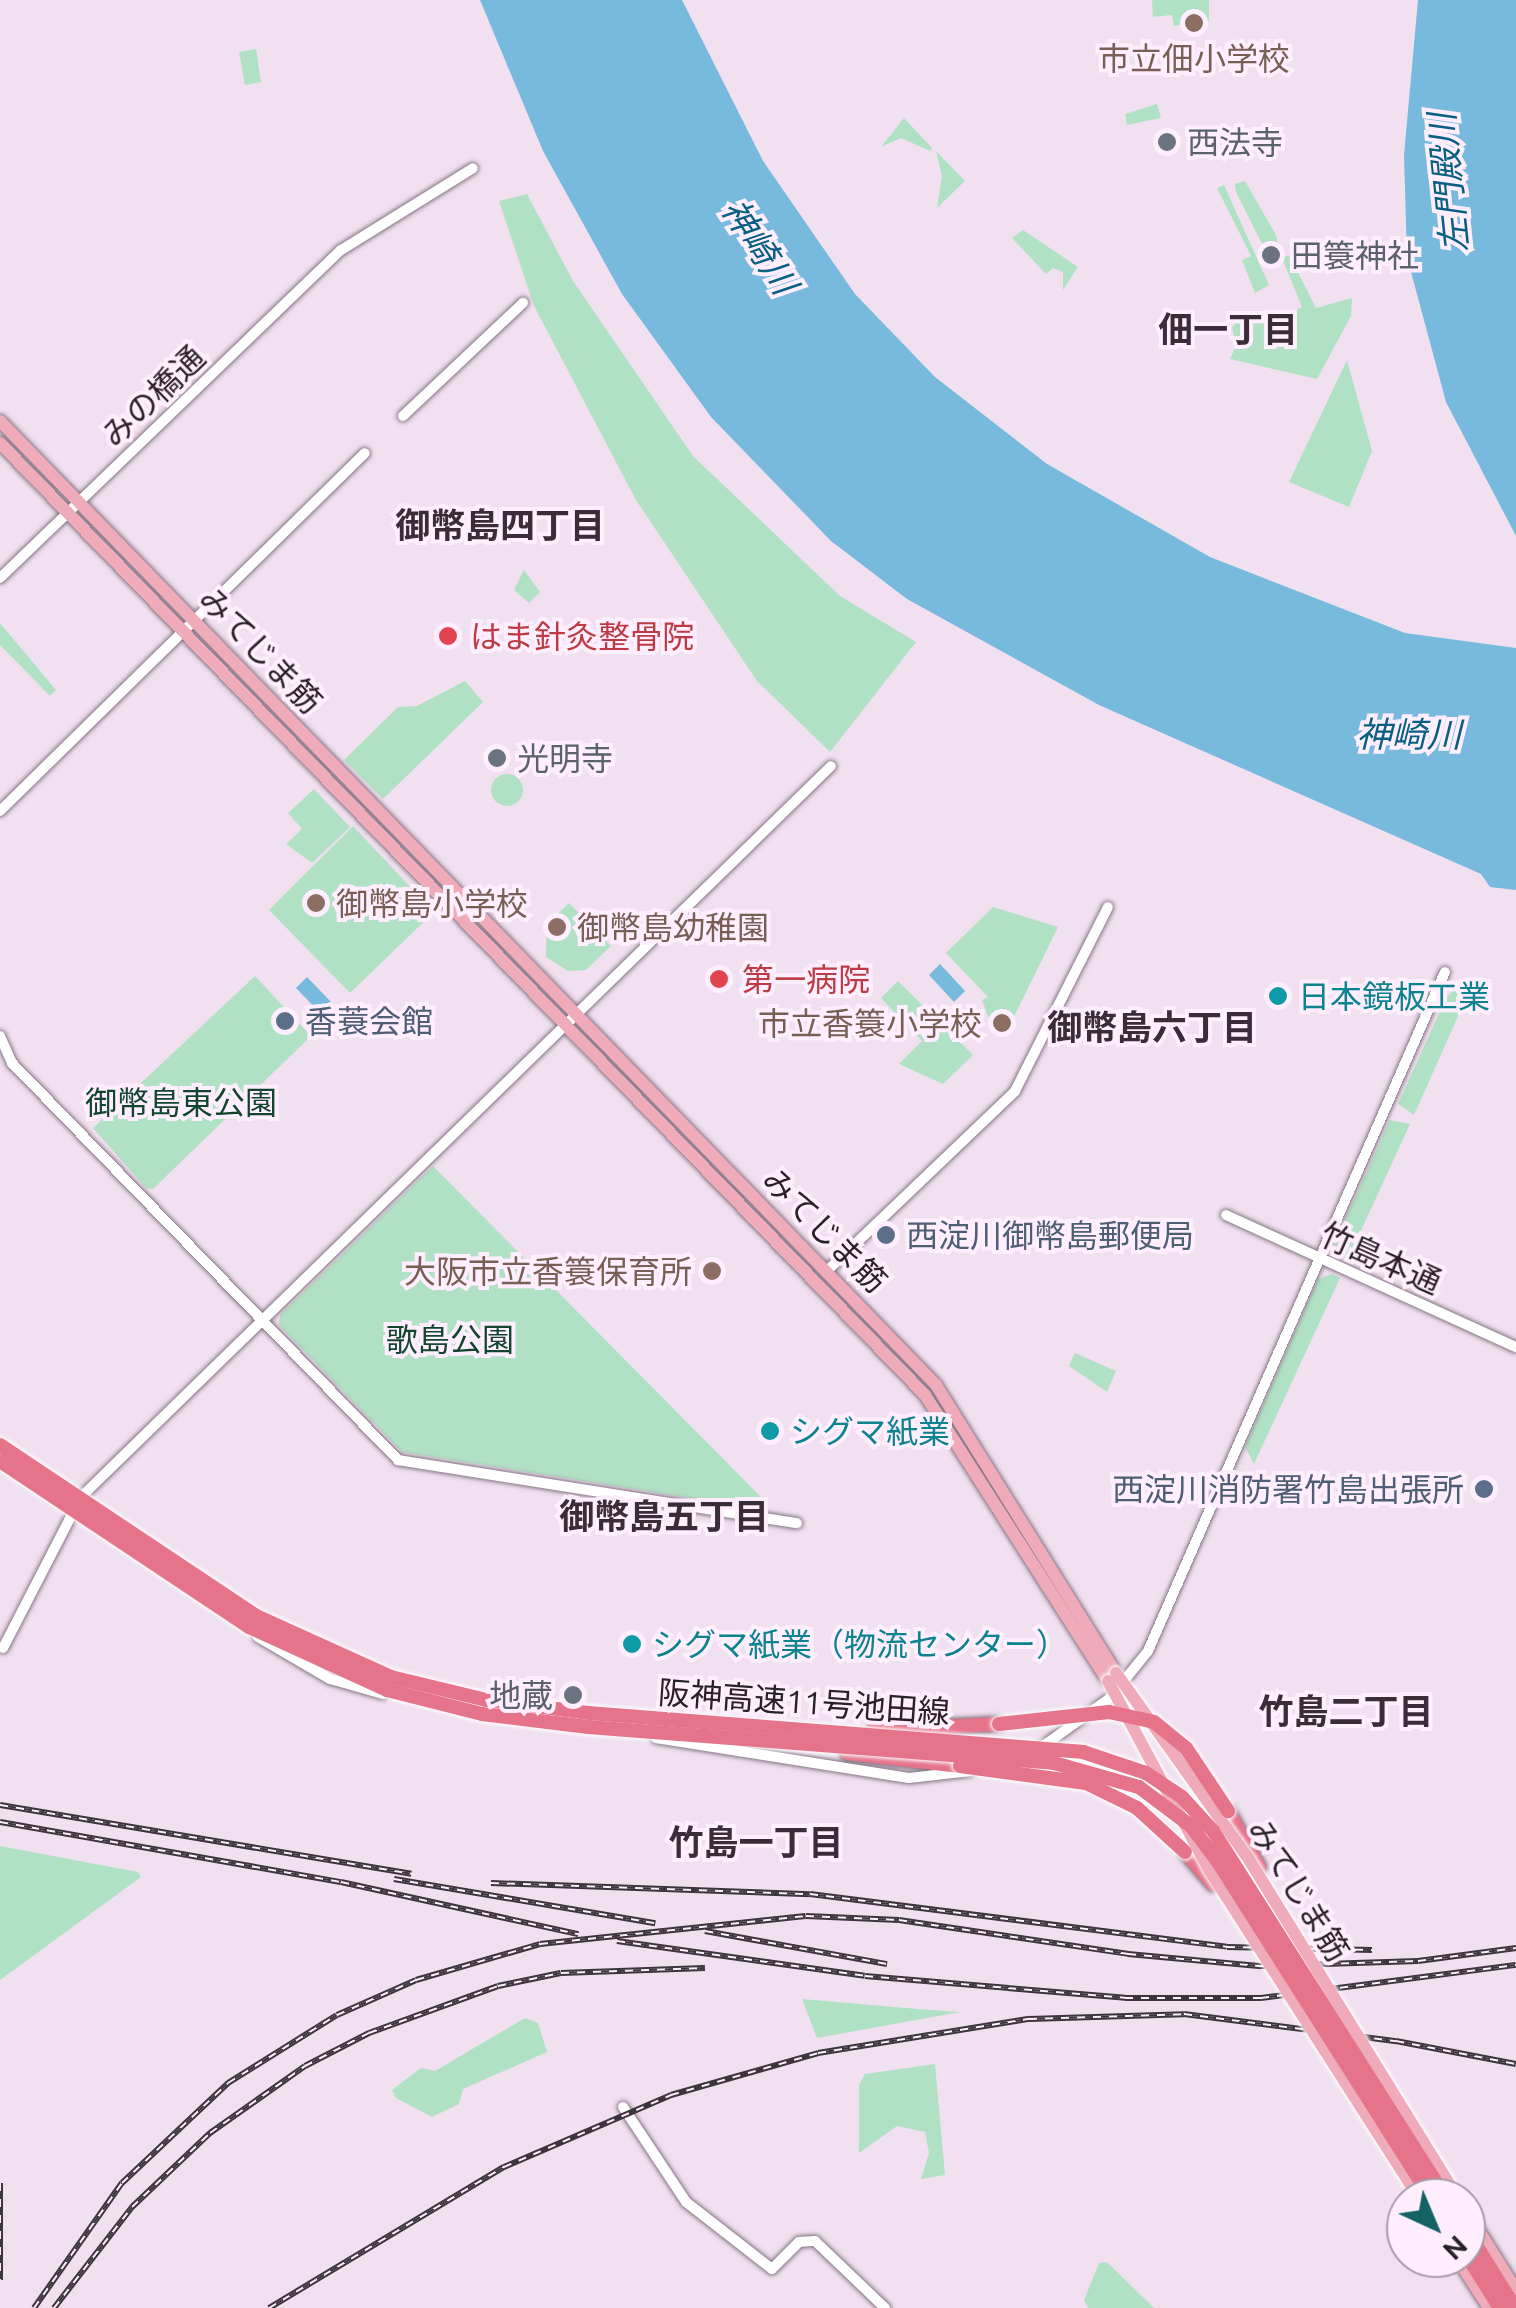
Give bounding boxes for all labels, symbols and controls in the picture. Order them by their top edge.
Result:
marker: 市立佃小学校 [1183,12,1205,34]
place label: 市立佃小学校 [1098,39,1290,77]
water label: 左門殿川 [1420,111,1476,255]
place label: 西法寺 [1187,123,1283,161]
marker: 西法寺 [1156,131,1178,153]
water label: 神崎川 [714,191,806,301]
place label: 田簑神社 [1291,236,1419,274]
marker: 田簑神社 [1260,244,1282,266]
district label: 佃一丁目 [1158,308,1298,350]
street label: みの橋通 [94,338,212,454]
district label: 御幣島四丁目 [395,504,605,546]
street label: みてじま筋 [192,579,330,721]
place label: はま針灸整骨院 [470,617,694,655]
marker: はま針灸整骨院 [435,623,461,649]
water label: 神崎川 [1357,713,1461,755]
place label: 光明寺 [517,739,613,777]
marker: 光明寺 [486,747,508,769]
place label: 御幣島小学校 [336,884,528,922]
marker: 御幣島小学校 [305,892,327,914]
place label: 御幣島幼稚園 [577,908,769,946]
marker: 御幣島幼稚園 [546,916,568,938]
place label: 第一病院 [742,960,870,998]
marker: 第一病院 [706,966,732,992]
place label: 日本鏡板工業 [1298,977,1490,1015]
marker: 日本鏡板工業 [1267,985,1289,1007]
place label: 香蓑会館 [305,1002,433,1040]
place label: 市立香簑小学校 [758,1004,982,1042]
district label: 御幣島六丁目 [1047,1006,1257,1048]
marker: 香蓑会館 [274,1010,296,1032]
marker: 市立香簑小学校 [991,1012,1013,1034]
park label: 御幣島東公園 [85,1083,277,1121]
street label: みてじま筋 [755,1160,895,1300]
street label: 竹島本通 [1315,1214,1447,1302]
place label: 西淀川御幣島郵便局 [906,1216,1194,1254]
marker: 西淀川御幣島郵便局 [875,1224,897,1246]
place label: 大阪市立香簑保育所 [404,1252,692,1290]
marker: 大阪市立香簑保育所 [701,1260,723,1282]
park label: 歌島公園 [386,1320,514,1358]
place label: シグマ紙業 [790,1412,950,1450]
marker: シグマ紙業 [759,1420,781,1442]
place label: 西淀川消防署竹島出張所 [1112,1470,1464,1508]
marker: 西淀川消防署竹島出張所 [1473,1478,1495,1500]
district label: 御幣島五丁目 [559,1495,769,1537]
place label: シグマ紙業（物流センター） [652,1625,1068,1663]
marker: シグマ紙業（物流センター） [621,1633,643,1655]
street label: 阪神高速11号池田線 [657,1673,951,1731]
place label: 地蔵 [489,1676,553,1714]
marker: 地蔵 [562,1684,584,1706]
district label: 竹島二丁目 [1259,1690,1433,1732]
street label: みてじま筋 [1240,1812,1358,1968]
district label: 竹島一丁目 [669,1821,843,1863]
north arrow [1386,2178,1486,2278]
text: N [1438,2230,1474,2267]

